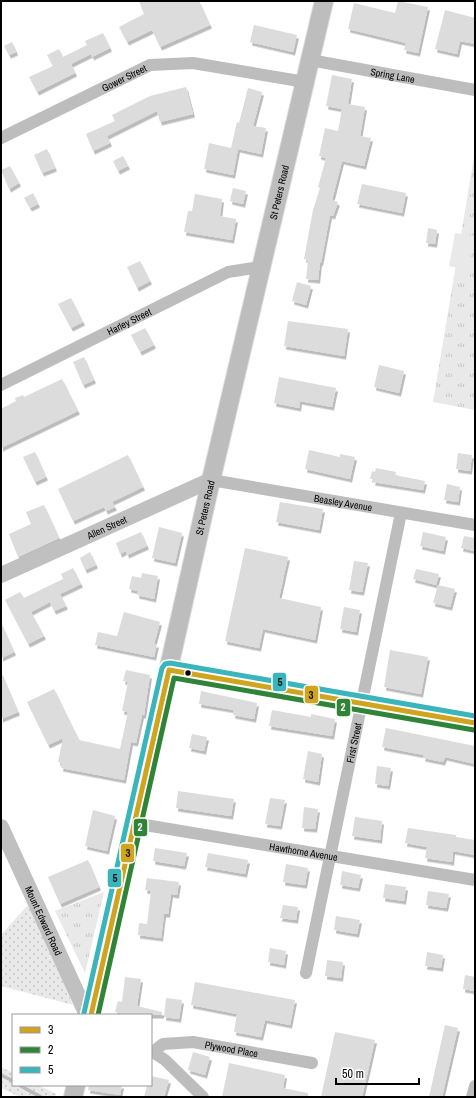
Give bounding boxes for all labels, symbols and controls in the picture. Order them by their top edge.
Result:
street label: Gower Street [100,61,149,95]
street label: Spring Lane [369,65,416,86]
street label: St Peters Road [267,164,292,221]
street label: Harley Street [105,305,154,338]
street label: St Peters Road [193,479,218,536]
street label: Beasley Avenue [313,492,373,514]
street label: Allen Street [84,513,130,543]
unlabelled marker [183,668,193,678]
line badge: 5 [272,672,287,692]
text: 5 [277,675,283,689]
line badge: 3 [304,685,319,704]
text: 3 [308,688,314,702]
line badge: 2 [336,698,351,717]
text: 2 [340,700,346,714]
street label: First Street [344,721,365,764]
line badge: 2 [133,818,148,837]
text: 2 [137,820,143,834]
street label: Hawthorne Avenue [268,840,339,864]
line badge: 3 [120,843,135,863]
text: 3 [125,846,131,860]
line badge: 5 [107,868,122,888]
text: 5 [112,871,118,885]
street label: Mount Edward Road [22,884,65,958]
legend [12,1014,152,1086]
text: 3 [48,1022,53,1038]
street label: Plywood Place [204,1038,260,1060]
text: 2 [48,1042,53,1058]
scale bar [336,1060,419,1086]
text: 5 [48,1062,54,1078]
text: 50 m [342,1066,364,1082]

